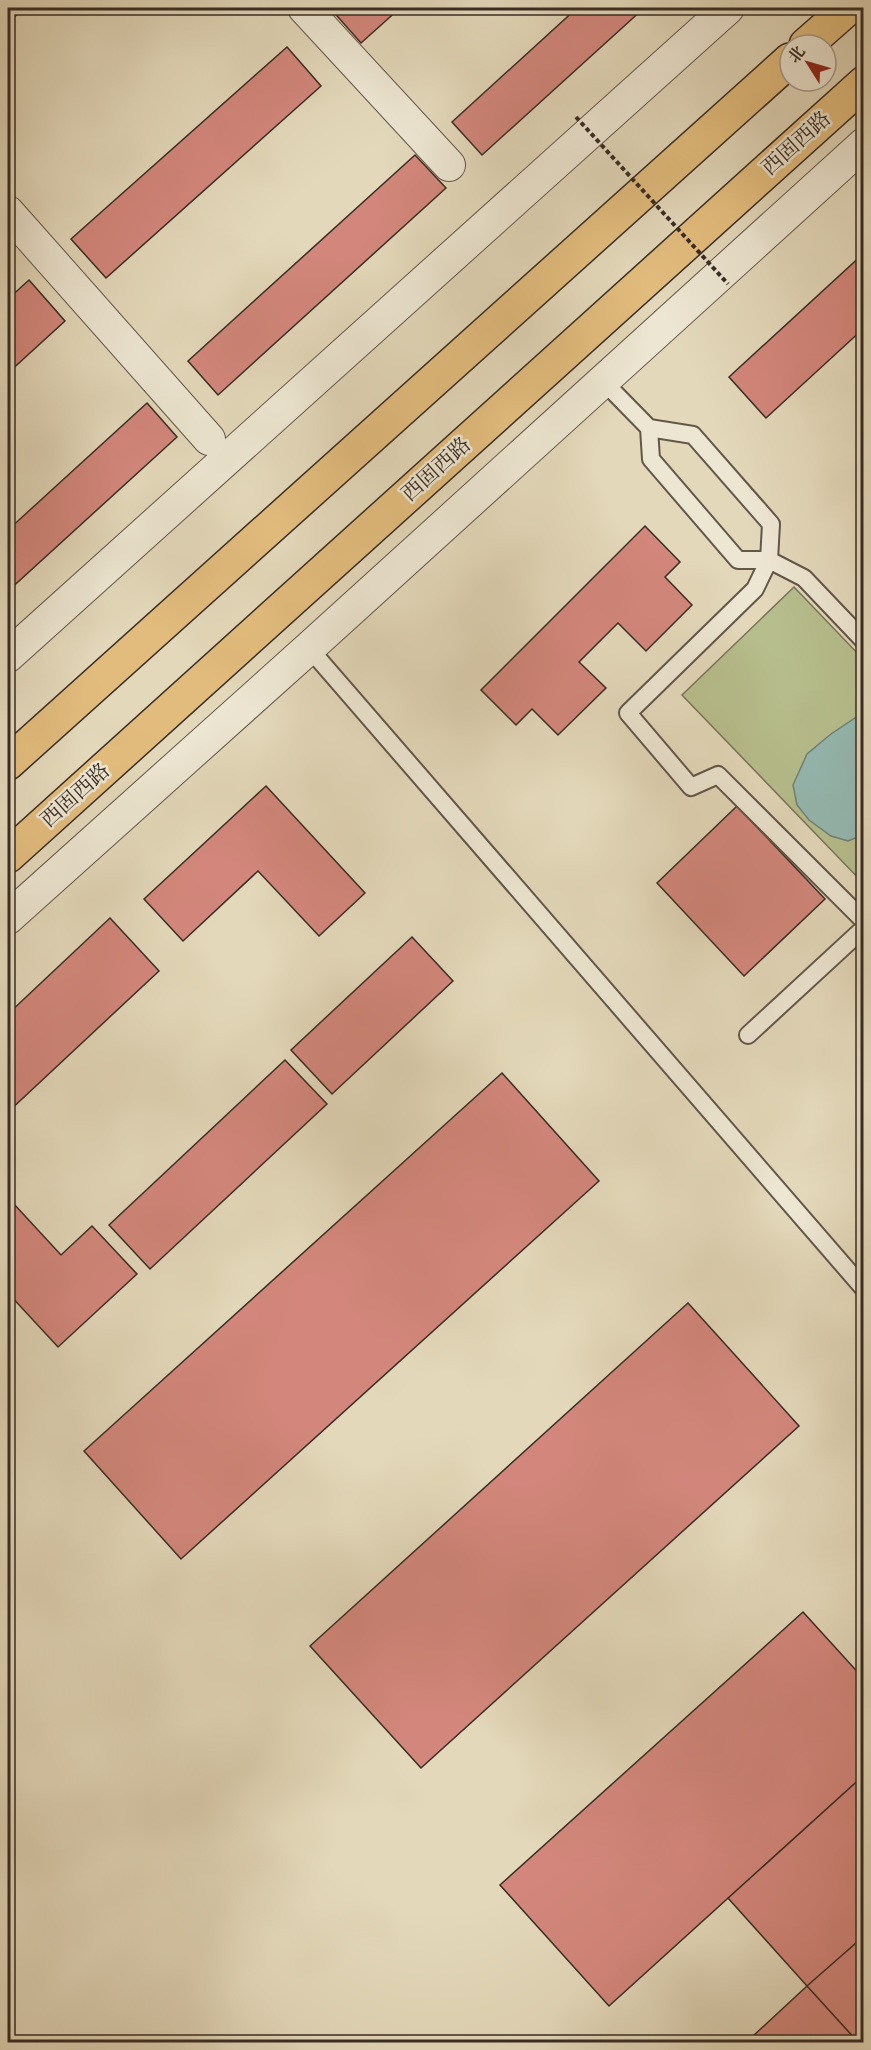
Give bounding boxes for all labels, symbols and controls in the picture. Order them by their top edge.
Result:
north arrow [778,33,838,93]
text: 北 [785,43,809,66]
street label: 西固西路 [757,107,835,180]
street label: 西固西路 [397,433,475,506]
street label: 西固西路 [36,759,114,832]

